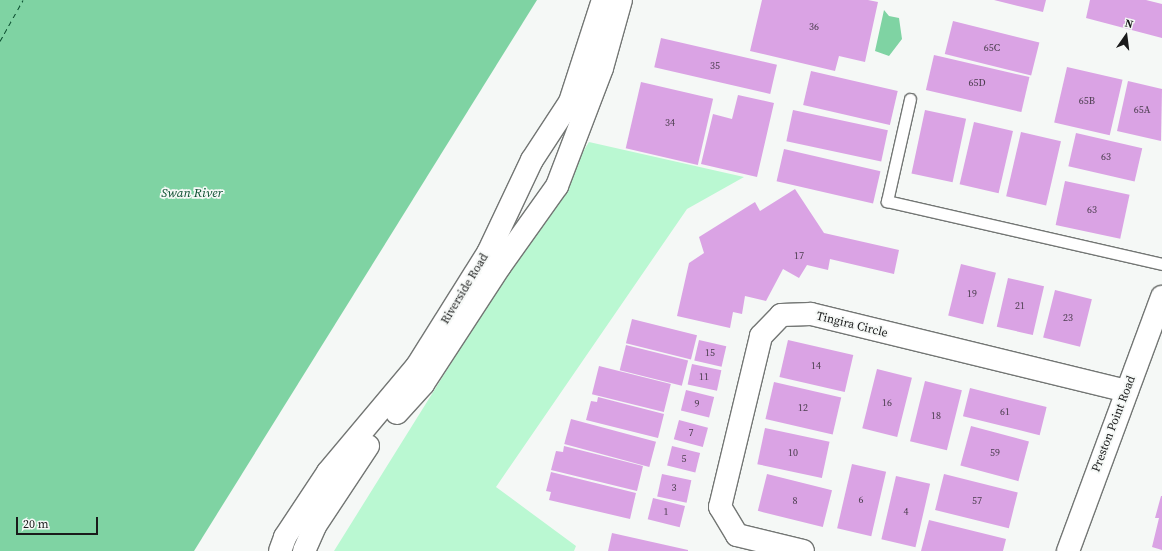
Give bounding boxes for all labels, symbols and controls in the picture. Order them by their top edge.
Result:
north arrow [1106,16,1146,56]
text: N [1123,16,1135,32]
house number: 36 [809,21,819,33]
house number: 65C [984,42,1000,54]
house number: 35 [710,60,720,72]
house number: 65D [968,77,986,89]
house number: 65B [1079,95,1095,107]
house number: 65A [1134,104,1150,116]
house number: 34 [665,117,675,129]
house number: 63 [1101,151,1111,163]
water label: Swan River [161,185,223,201]
house number: 63 [1087,204,1097,216]
house number: 17 [794,250,804,262]
street label: Riverside Road [438,251,492,327]
house number: 19 [967,288,977,300]
house number: 21 [1015,300,1025,312]
street label: Tingira Circle [815,309,889,341]
house number: 23 [1063,312,1073,324]
house number: 15 [705,347,715,359]
house number: 14 [811,360,821,372]
house number: 11 [699,371,709,383]
street label: Preston Point Road [1089,374,1139,474]
house number: 16 [882,397,892,409]
house number: 9 [695,398,699,410]
house number: 12 [798,402,808,414]
house number: 61 [1000,406,1010,418]
house number: 18 [931,410,941,422]
house number: 7 [689,427,693,439]
house number: 10 [788,447,798,459]
house number: 59 [990,447,1000,459]
house number: 5 [682,453,686,465]
house number: 3 [672,482,676,494]
house number: 6 [859,494,863,506]
house number: 8 [793,495,797,507]
house number: 57 [972,495,982,507]
house number: 1 [664,506,668,518]
house number: 4 [904,506,908,518]
scale bar [18,509,100,535]
text: 20 m [23,516,49,532]

